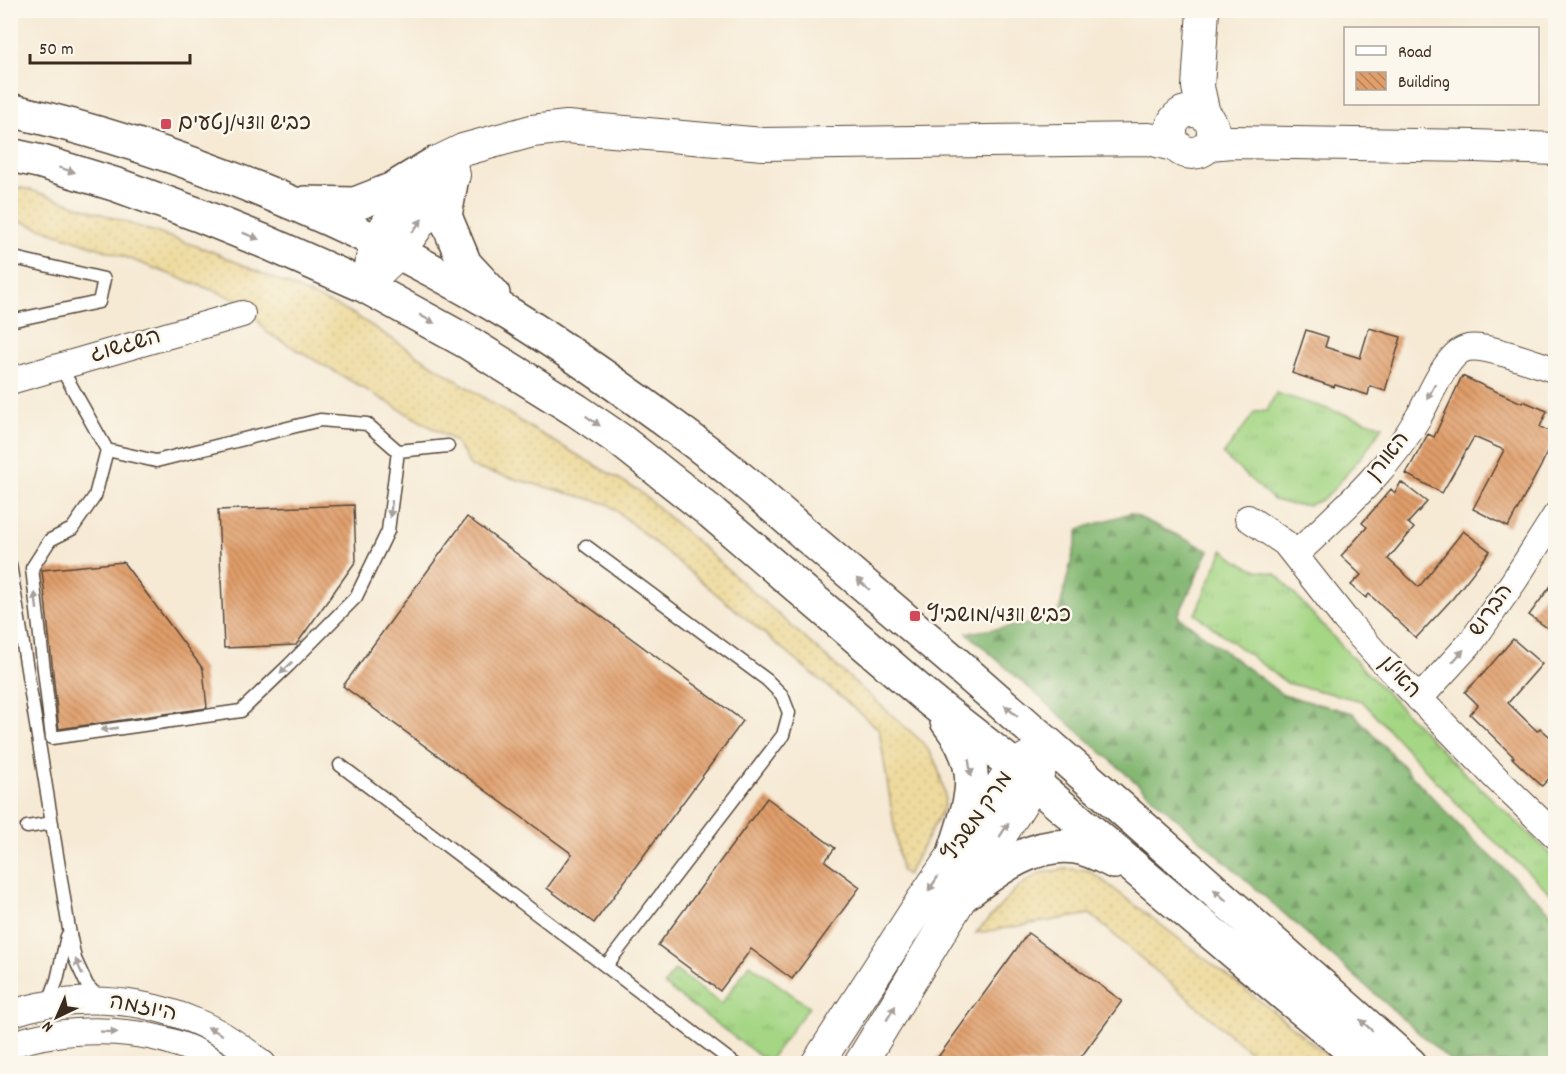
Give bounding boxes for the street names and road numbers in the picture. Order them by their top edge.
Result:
street label: השגשוג [87,322,165,372]
street label: האורן [1360,426,1418,488]
street label: הברוש [1462,578,1522,644]
street label: האילן [1371,650,1427,706]
street label: מרק משביץ [936,765,1022,869]
street label: היוזמה [106,987,180,1031]

